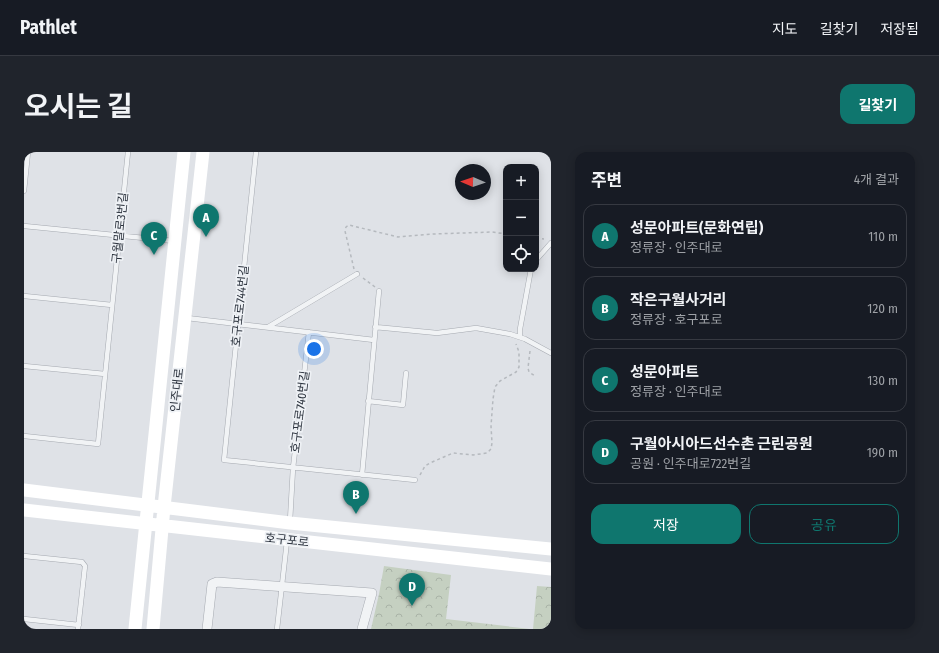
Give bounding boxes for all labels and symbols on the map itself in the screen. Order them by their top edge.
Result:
north arrow [455,164,491,200]
street label: 구월말로3번길 [109,192,131,264]
pin: A [193,204,219,237]
pin: C [141,222,167,255]
street label: 호구포로744번길 [229,264,251,348]
your location [304,339,324,359]
street label: 인주대로 [168,367,186,413]
street label: 호구포로740번길 [288,370,312,454]
pin: B [343,481,369,514]
street label: 호구포로 [264,531,310,549]
pin: D [399,573,425,606]

